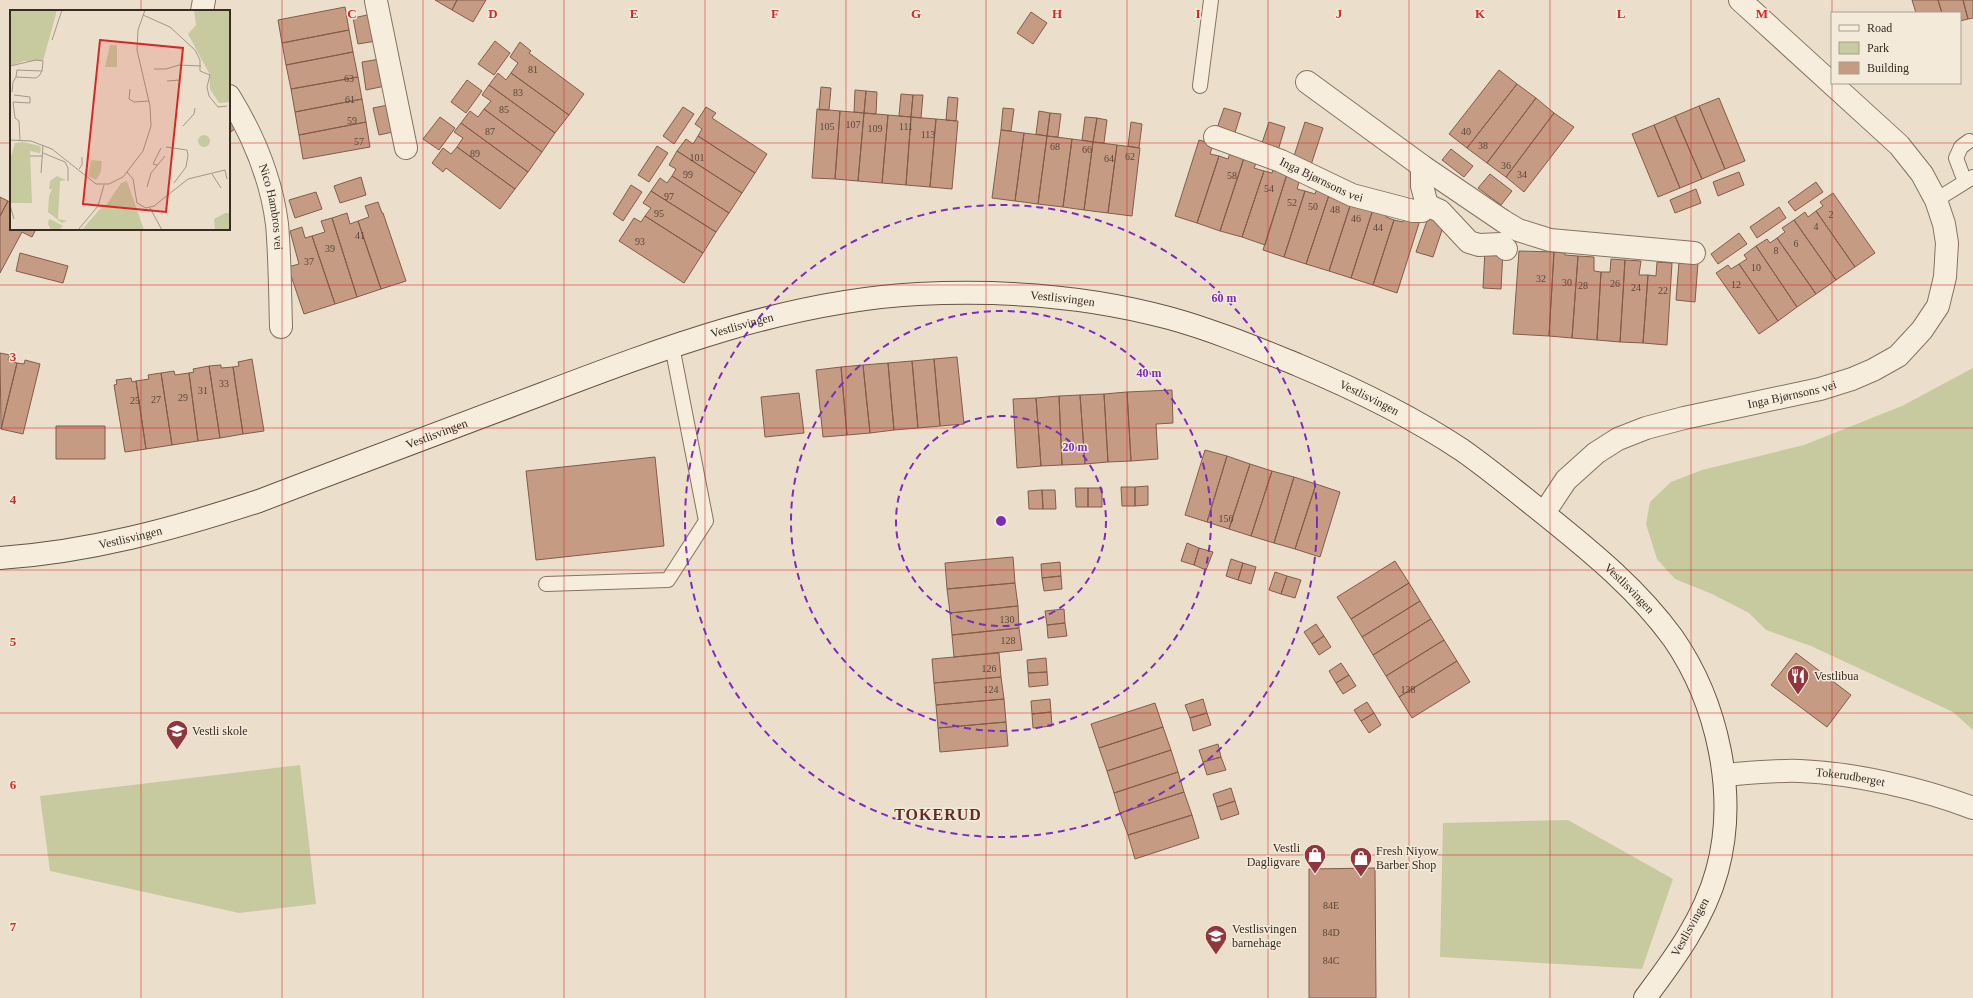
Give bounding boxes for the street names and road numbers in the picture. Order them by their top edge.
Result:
street label: Inga Bjørnsons vei [1277,154,1365,205]
street label: Nico Hambros vei [256,162,286,251]
street label: Vestlisvingen [1030,288,1096,309]
street label: Vestlisvingen [709,310,775,341]
street label: Vestlisvingen [1337,377,1401,418]
street label: Inga Bjørnsons vei [1746,377,1839,411]
street label: Vestlisvingen [404,416,469,452]
street label: Vestlisvingen [97,523,163,552]
street label: Vestlisvingen [1602,561,1657,616]
street label: Tokerudberget [1815,765,1887,789]
street label: Vestlisvingen [1668,895,1712,959]

